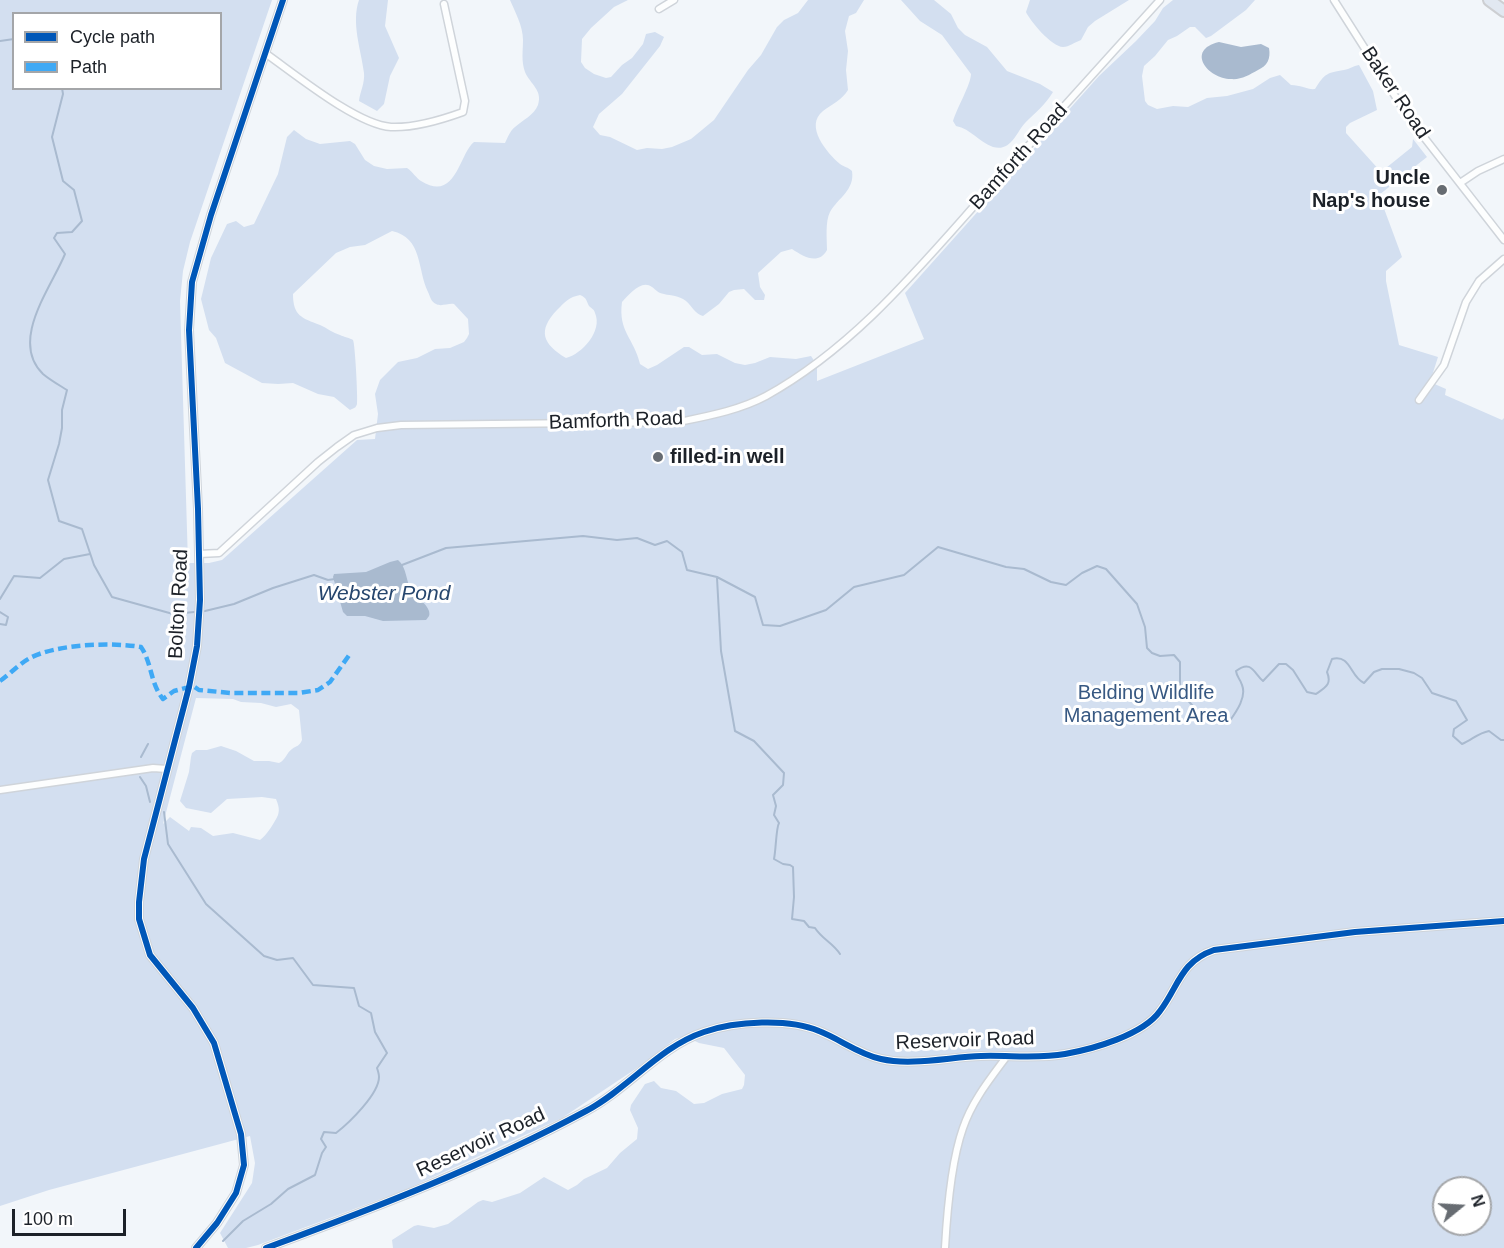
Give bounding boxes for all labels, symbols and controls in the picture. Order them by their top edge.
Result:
legend [12,12,222,90]
text: Cycle path [70,27,155,47]
street label: Baker Road [1356,43,1434,143]
text: Path [70,57,107,77]
street label: Bamforth Road [965,99,1073,215]
place label: Uncle Nap's house [1312,166,1430,213]
marker: Uncle Nap's house [1435,183,1449,197]
street label: Bamforth Road [548,407,684,435]
place label: filled-in well [670,445,784,469]
marker: filled-in well [651,450,665,464]
street label: Bolton Road [164,548,194,660]
water label: Webster Pond [318,581,450,607]
park label: Belding Wildlife Management Area [1064,681,1228,728]
street label: Reservoir Road [895,1027,1035,1055]
street label: Reservoir Road [413,1103,549,1183]
north arrow [1432,1176,1492,1236]
text: N [1468,1193,1488,1209]
scale bar [15,1197,129,1235]
text: 100 m [23,1209,73,1229]

